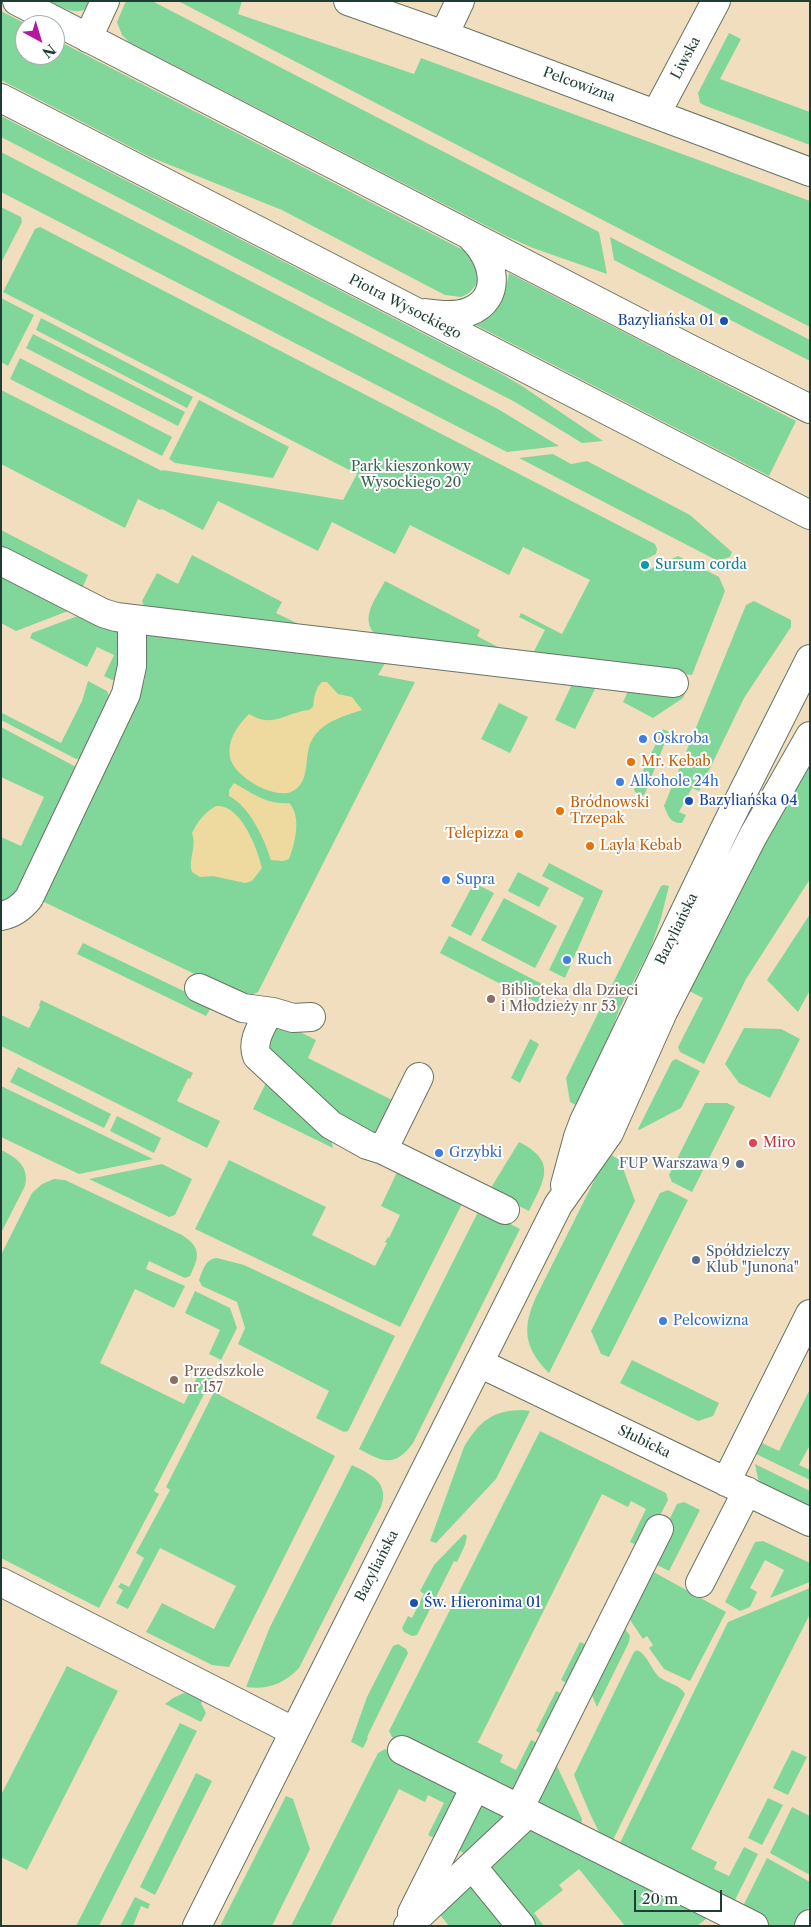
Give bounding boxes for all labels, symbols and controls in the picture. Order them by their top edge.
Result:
north arrow [15,15,65,65]
street label: Liwska [668,34,704,82]
text: N [38,40,59,62]
street label: Pelcowizna [541,64,617,106]
street label: Piotra Wysockiego [346,271,464,343]
place label: Bazyliańska 01 [618,313,714,329]
marker: Bazyliańska 01 [718,315,730,327]
park label: Park kieszonkowy Wysockiego 20 [351,459,471,492]
place label: Sursum corda [655,557,747,573]
marker: Sursum corda [639,559,651,571]
place label: Oskroba [653,731,709,747]
marker: Oskroba [637,733,649,745]
place label: Mr. Kebab [641,754,711,770]
marker: Mr. Kebab [625,756,637,768]
place label: Alkohole 24h [630,774,719,790]
marker: Alkohole 24h [614,776,626,788]
place label: Bazyliańska 04 [699,793,798,809]
place label: Bródnowski Trzepak [570,795,649,828]
marker: Bazyliańska 04 [683,795,695,807]
marker: Bródnowski Trzepak [554,805,566,817]
place label: Telepizza [445,826,509,842]
marker: Telepizza [513,828,525,840]
place label: Layla Kebab [600,838,682,854]
marker: Layla Kebab [584,840,596,852]
place label: Supra [456,872,495,888]
marker: Supra [440,874,452,886]
street label: Bazyliańska [652,890,702,968]
place label: Ruch [577,952,612,968]
marker: Ruch [561,954,573,966]
place label: Biblioteka dla Dzieci i Młodzieży nr 53 [501,983,638,1016]
marker: Biblioteka dla Dzieci i Młodzieży nr 53 [485,993,497,1005]
place label: Miro [763,1135,796,1151]
marker: Miro [747,1137,759,1149]
place label: Grzybki [449,1145,502,1161]
marker: Grzybki [433,1147,445,1159]
place label: FUP Warszawa 9 [619,1156,730,1172]
marker: FUP Warszawa 9 [734,1158,746,1170]
place label: Spółdzielczy Klub "Junona" [706,1244,799,1276]
marker: Spółdzielczy Klub "Junona" [690,1254,702,1266]
place label: Pelcowizna [673,1313,749,1329]
marker: Pelcowizna [657,1315,669,1327]
place label: Przedszkole nr 157 [184,1364,264,1396]
marker: Przedszkole nr 157 [168,1374,180,1386]
street label: Słubicka [615,1422,673,1462]
street label: Bazyliańska [352,1528,402,1604]
place label: Św. Hieronima 01 [424,1595,541,1611]
marker: Św. Hieronima 01 [408,1597,420,1609]
scale bar [636,1880,724,1912]
text: 20 m [642,1889,678,1908]

